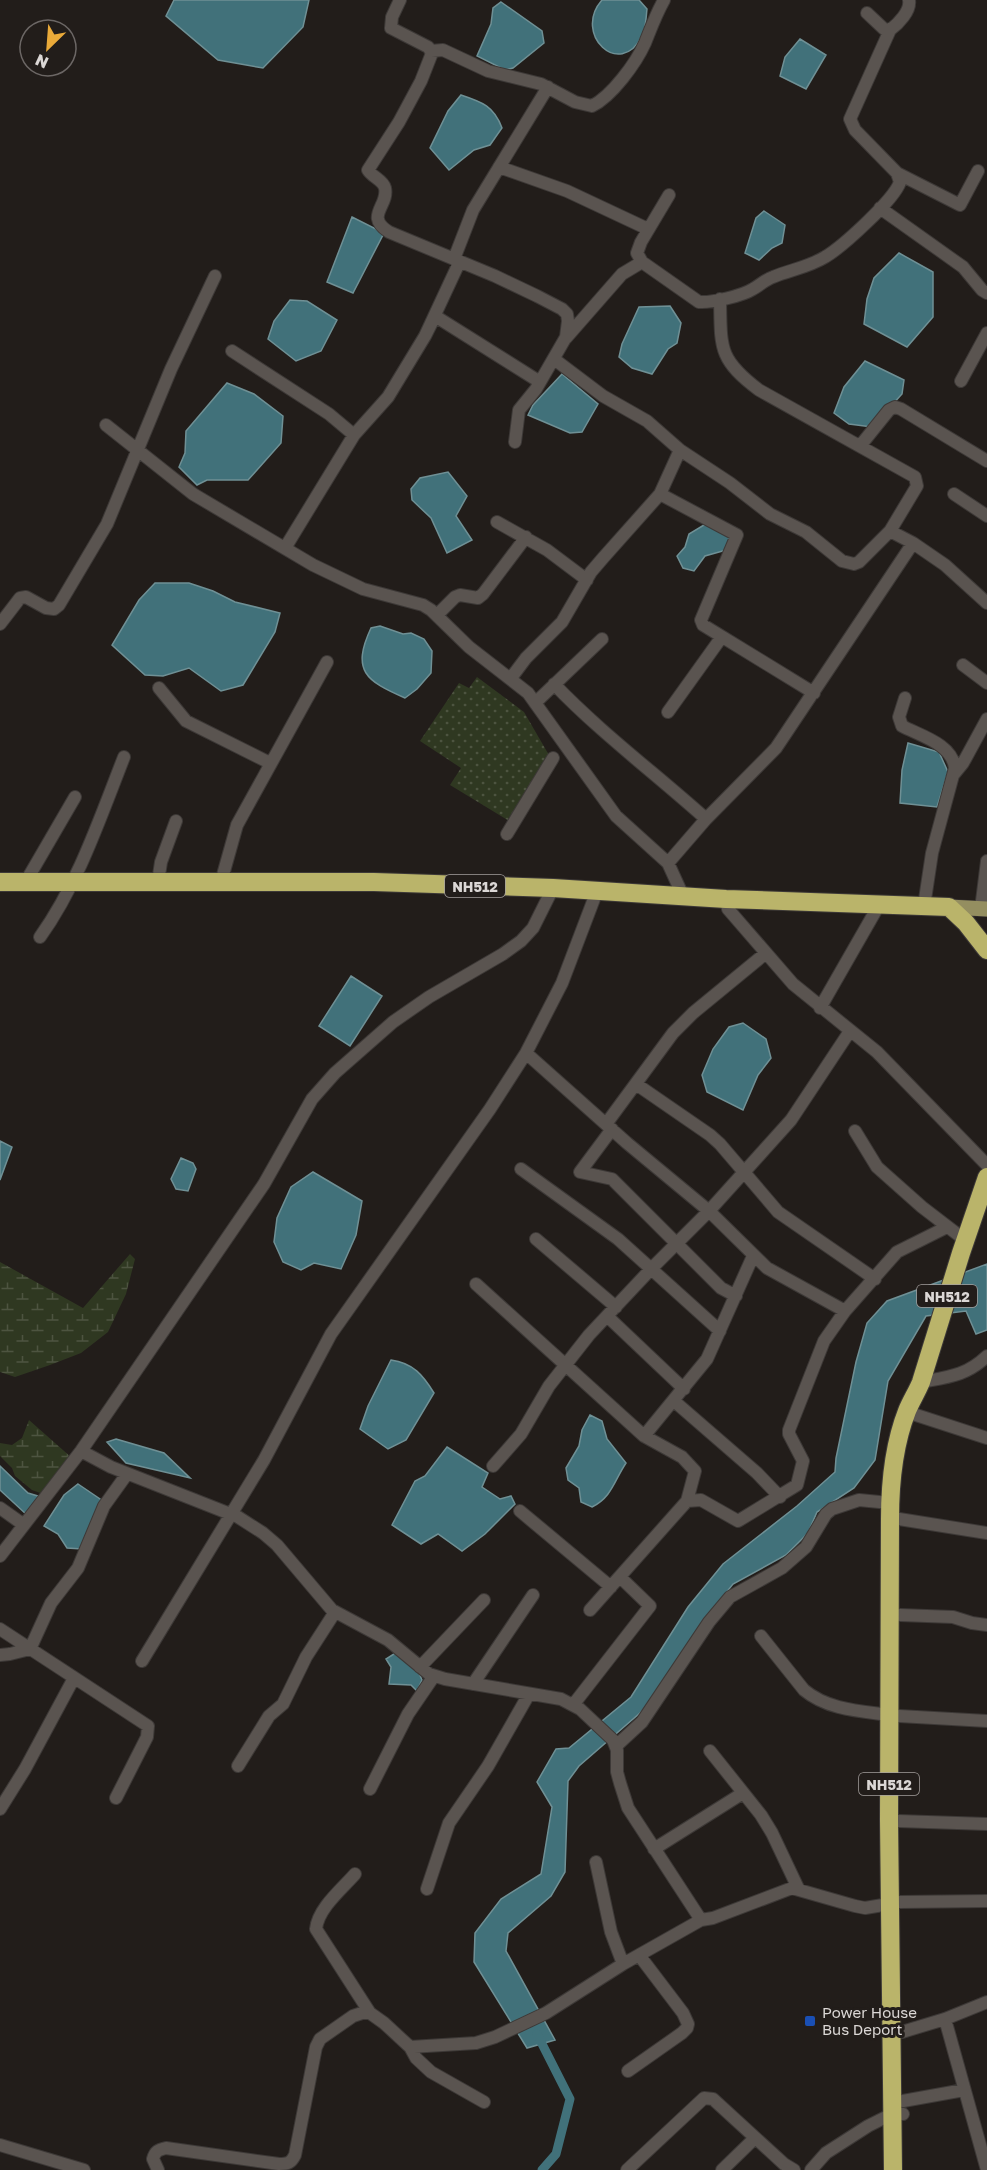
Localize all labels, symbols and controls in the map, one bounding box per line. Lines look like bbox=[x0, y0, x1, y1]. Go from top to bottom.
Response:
north arrow bbox=[18, 18, 78, 78]
text: N bbox=[32, 50, 51, 73]
road number: NH512 bbox=[445, 875, 505, 897]
road number: NH512 bbox=[917, 1285, 977, 1307]
road number: NH512 bbox=[859, 1773, 919, 1795]
place label: Power House Bus Deport bbox=[822, 2003, 917, 2038]
marker: Power House Bus Deport bbox=[803, 2014, 817, 2028]

